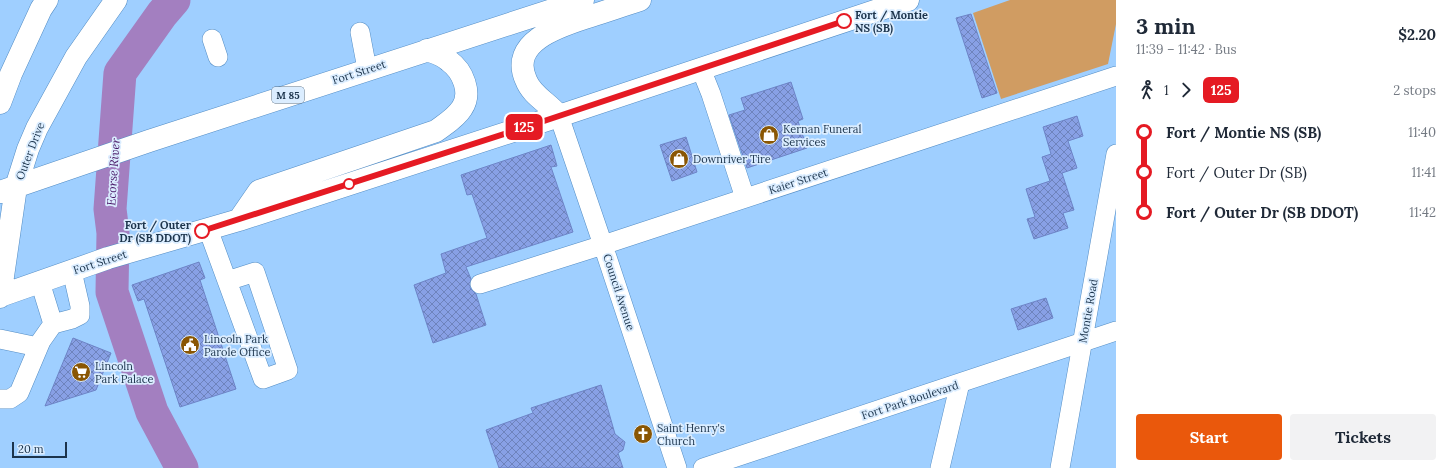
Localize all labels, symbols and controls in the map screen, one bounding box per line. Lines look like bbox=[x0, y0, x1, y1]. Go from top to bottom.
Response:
place label: Fort / Montie NS (SB) bbox=[855, 8, 928, 36]
text: 3 min bbox=[1136, 12, 1196, 40]
marker: Fort / Montie NS (SB) bbox=[836, 13, 852, 29]
text: $2.20 bbox=[1398, 25, 1436, 44]
text: 11:39 – 11:42 · Bus bbox=[1136, 41, 1237, 58]
street label: Fort Street bbox=[330, 57, 388, 87]
icon: walk bbox=[1136, 79, 1158, 101]
icon: forward bbox=[1175, 79, 1197, 101]
text: 125 bbox=[1211, 81, 1231, 99]
text: 1 bbox=[1164, 82, 1169, 99]
text: 2 stops bbox=[1393, 82, 1436, 99]
road number: M 85 bbox=[272, 87, 304, 103]
line badge: 125 bbox=[501, 114, 547, 140]
text: 125 bbox=[514, 118, 534, 136]
street label: Outer Drive bbox=[13, 120, 47, 182]
place label: Kernan Funeral Services bbox=[783, 122, 861, 149]
text: Fort / Montie NS (SB) bbox=[1166, 123, 1321, 142]
shop icon: Kernan Funeral Services bbox=[758, 124, 780, 146]
text: 11:40 bbox=[1408, 124, 1436, 141]
water label: Ecorse River bbox=[103, 137, 123, 206]
shop icon: Downriver Tire bbox=[668, 148, 690, 170]
place label: Downriver Tire bbox=[693, 152, 771, 166]
text: Fort / Outer Dr (SB) bbox=[1166, 163, 1307, 182]
text: 11:41 bbox=[1412, 164, 1436, 181]
street label: Kaier Street bbox=[767, 165, 830, 197]
unlabelled marker bbox=[343, 178, 355, 190]
text: Fort / Outer Dr (SB DDOT) bbox=[1166, 203, 1358, 222]
text: 11:42 bbox=[1409, 204, 1436, 221]
place label: Fort / Outer Dr (SB DDOT) bbox=[119, 218, 192, 246]
marker: Fort / Outer Dr (SB DDOT) bbox=[194, 223, 210, 239]
street label: Fort Street bbox=[71, 247, 129, 277]
street label: Council Avenue bbox=[600, 252, 638, 332]
street label: Montie Road bbox=[1075, 277, 1101, 344]
place label: Lincoln Park Parole Office bbox=[204, 332, 270, 359]
public building icon: Lincoln Park Parole Office bbox=[179, 334, 201, 356]
place label: Lincoln Park Palace bbox=[95, 359, 154, 386]
supermarket icon: Lincoln Park Palace bbox=[70, 361, 92, 383]
street label: Fort Park Boulevard bbox=[860, 378, 961, 422]
button: Start bbox=[1136, 414, 1282, 460]
button: Tickets bbox=[1290, 414, 1436, 460]
place label: Saint Henry's Church bbox=[657, 421, 725, 448]
church icon: Saint Henry's Church bbox=[632, 423, 654, 445]
scale bar bbox=[12, 440, 67, 459]
text: 20 m bbox=[18, 442, 43, 456]

